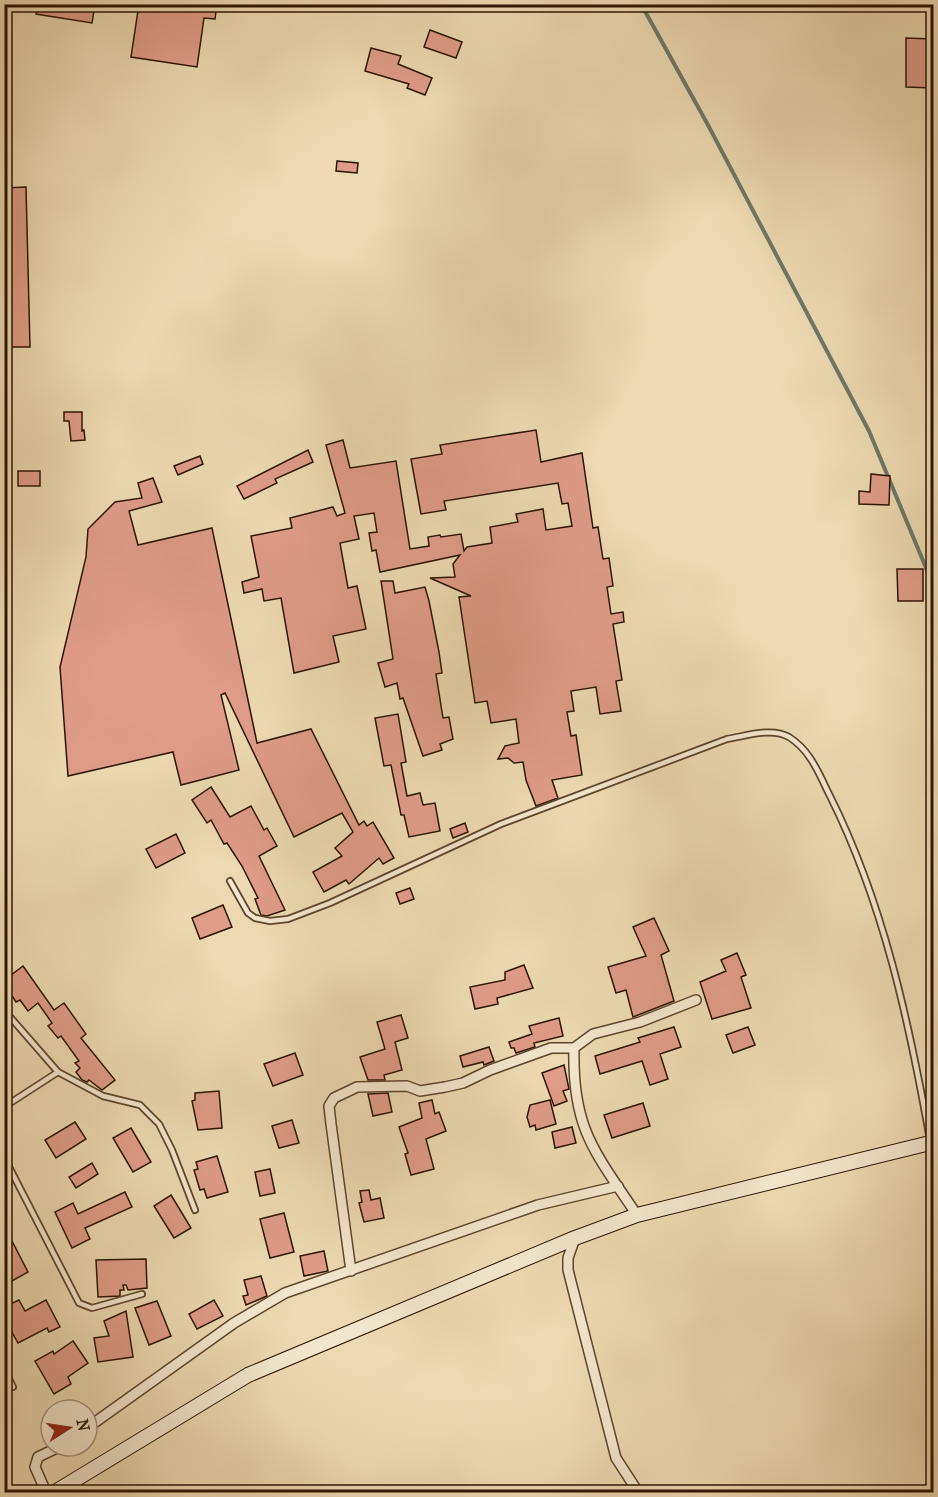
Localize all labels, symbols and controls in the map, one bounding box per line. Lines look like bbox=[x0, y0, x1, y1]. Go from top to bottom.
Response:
north arrow bbox=[39, 1398, 99, 1458]
text: N bbox=[73, 1417, 94, 1434]

